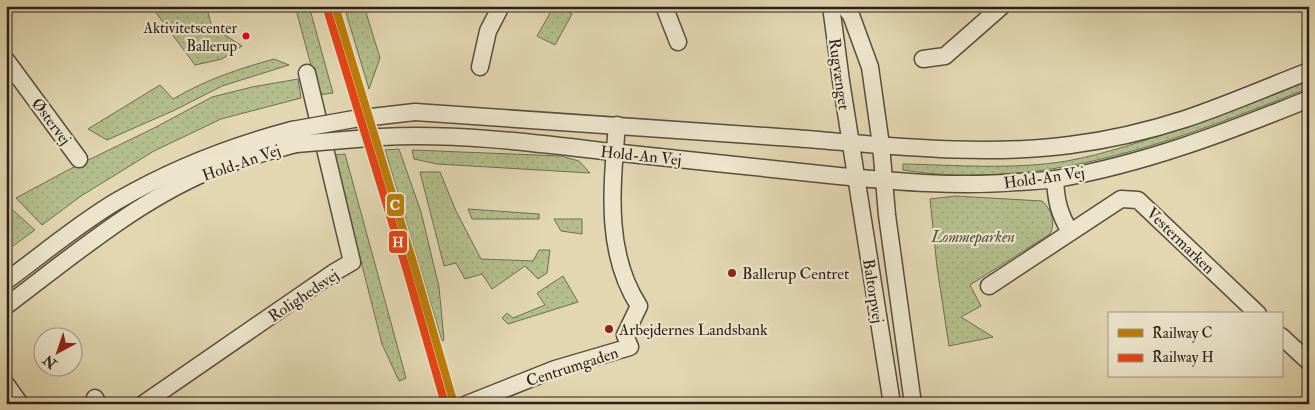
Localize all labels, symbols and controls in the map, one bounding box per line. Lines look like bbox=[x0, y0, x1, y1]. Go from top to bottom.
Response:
place label: Aktivitetscenter Ballerup bbox=[142, 19, 237, 57]
marker: Aktivitetscenter Ballerup bbox=[241, 31, 251, 41]
street label: Rugvænget bbox=[824, 37, 854, 111]
street label: Østervej bbox=[27, 94, 75, 149]
street label: Hold-An Vej bbox=[200, 140, 283, 186]
street label: Hold-An Vej bbox=[599, 142, 682, 170]
street label: Hold-An Vej bbox=[1002, 162, 1086, 194]
line badge: C bbox=[386, 193, 405, 217]
text: C bbox=[390, 197, 400, 214]
street label: Vestermarken bbox=[1142, 203, 1219, 278]
park label: Lommeparken bbox=[930, 227, 1015, 247]
line badge: H bbox=[388, 230, 408, 254]
text: H bbox=[392, 234, 404, 251]
street label: Baltorpvej bbox=[857, 257, 888, 325]
place label: Ballerup Centret bbox=[742, 264, 849, 285]
street label: Rolighedsvej bbox=[265, 265, 343, 327]
marker: Ballerup Centret bbox=[726, 267, 738, 279]
legend bbox=[1108, 312, 1282, 378]
place label: Arbejdernes Landsbank bbox=[618, 320, 768, 340]
marker: Arbejdernes Landsbank bbox=[603, 323, 615, 335]
text: Railway C bbox=[1152, 324, 1213, 343]
north arrow bbox=[32, 328, 82, 378]
street label: Centrumgaden bbox=[524, 343, 621, 391]
text: Railway H bbox=[1152, 348, 1214, 367]
text: N bbox=[39, 351, 61, 373]

